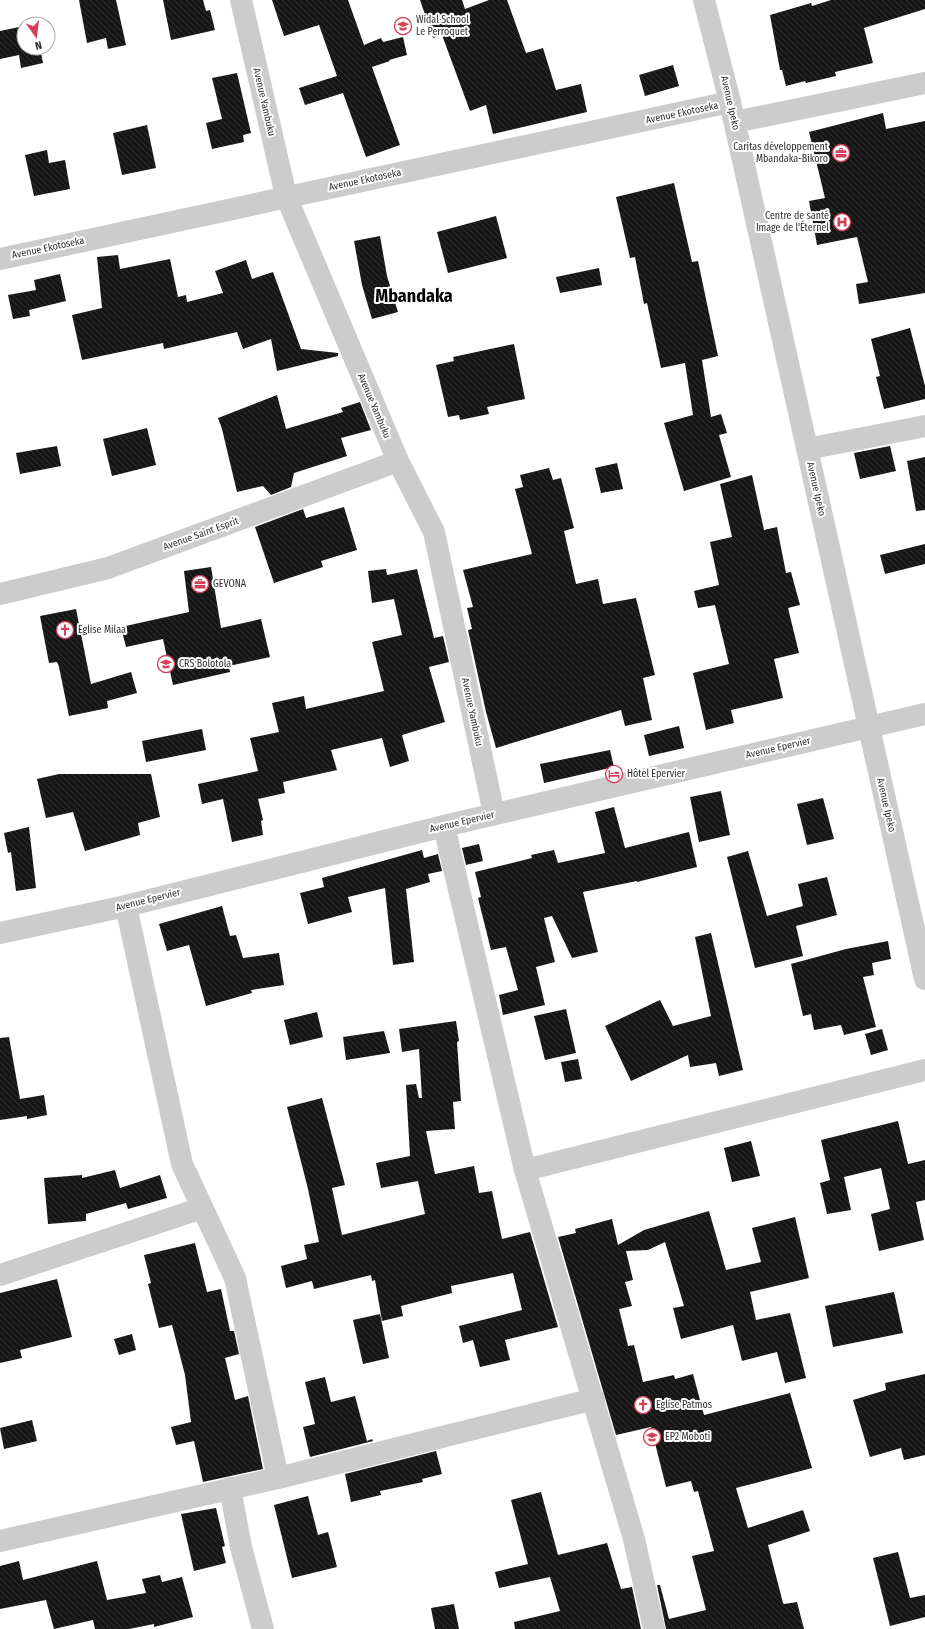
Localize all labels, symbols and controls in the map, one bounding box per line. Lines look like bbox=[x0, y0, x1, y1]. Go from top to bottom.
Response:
place label: Widal School Le Perroquet bbox=[416, 14, 469, 38]
north arrow bbox=[16, 16, 56, 56]
school or university icon: Widal School Le Perroquet bbox=[393, 16, 413, 36]
text: N bbox=[34, 38, 43, 52]
street label: Avenue Yambuku bbox=[250, 67, 278, 137]
street label: Avenue Ipeko bbox=[718, 75, 742, 131]
street label: Avenue Ekotoseka bbox=[645, 99, 719, 127]
place label: Caritas développement Mbandaka-Bikoro bbox=[733, 141, 829, 165]
office icon: Caritas développement Mbandaka-Bikoro bbox=[831, 143, 851, 163]
street label: Avenue Ekotoseka bbox=[328, 166, 402, 194]
place label: Centre de santé Image de l'Éternel bbox=[756, 210, 829, 234]
hospital icon: Centre de santé Image de l'Éternel bbox=[832, 212, 852, 232]
street label: Avenue Ekotoseka bbox=[11, 234, 85, 262]
district label: Mbandaka bbox=[375, 285, 453, 307]
street label: Avenue Yambuku bbox=[355, 372, 393, 440]
street label: Avenue Ipeko bbox=[804, 461, 828, 517]
street label: Avenue Saint Esprit bbox=[162, 515, 241, 553]
office icon: GEVONA bbox=[190, 574, 210, 594]
place label: GEVONA bbox=[213, 578, 247, 590]
church icon: Eglise Milaa bbox=[55, 620, 75, 640]
place label: Eglise Milaa bbox=[78, 624, 126, 636]
school or university icon: CRS Bolotola bbox=[156, 654, 176, 674]
place label: CRS Bolotola bbox=[179, 658, 231, 670]
street label: Avenue Yambuku bbox=[459, 677, 485, 747]
street label: Avenue Epervier bbox=[744, 735, 812, 761]
hotel icon: Hôtel Epervier bbox=[604, 764, 624, 784]
place label: Hôtel Epervier bbox=[627, 768, 686, 780]
street label: Avenue Ipeko bbox=[874, 777, 898, 833]
street label: Avenue Epervier bbox=[428, 809, 496, 835]
street label: Avenue Epervier bbox=[114, 886, 182, 914]
church icon: Eglise Patmos bbox=[633, 1395, 653, 1415]
place label: Eglise Patmos bbox=[656, 1399, 712, 1411]
school or university icon: EP2 Moboti bbox=[642, 1427, 662, 1447]
place label: EP2 Moboti bbox=[665, 1431, 710, 1443]

